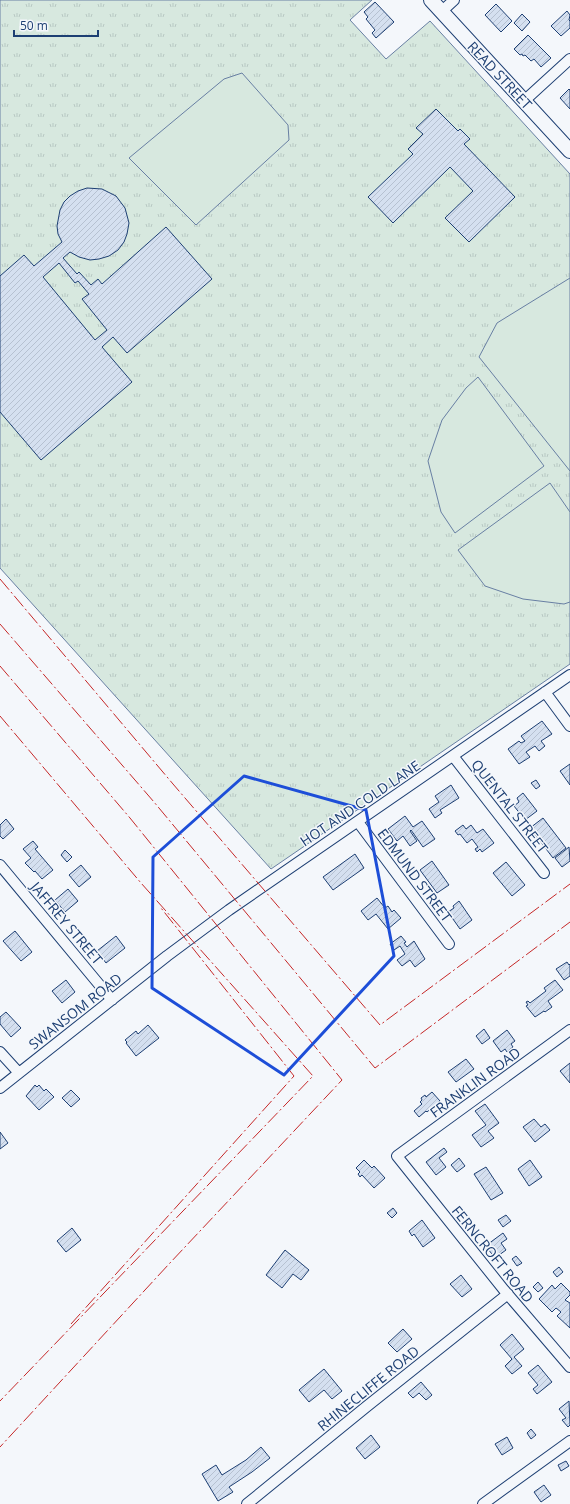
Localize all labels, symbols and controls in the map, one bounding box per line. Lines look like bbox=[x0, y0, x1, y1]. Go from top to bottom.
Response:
scale bar bbox=[14, 12, 98, 38]
text: 50 m bbox=[20, 17, 48, 34]
street label: READ STREET bbox=[464, 37, 537, 113]
street label: QUENTAL STREET bbox=[467, 755, 553, 857]
street label: HOT AND COLD LANE bbox=[296, 756, 424, 850]
street label: EDMUND STREET bbox=[374, 824, 457, 926]
street label: JAFFREY STREET bbox=[26, 876, 107, 968]
street label: SWANSOM ROAD bbox=[24, 969, 126, 1053]
street label: FRANKLIN ROAD bbox=[426, 1043, 524, 1121]
street label: FERNCROFT ROAD bbox=[448, 1202, 538, 1306]
street label: RHINECLIFFE ROAD bbox=[313, 1341, 423, 1435]

